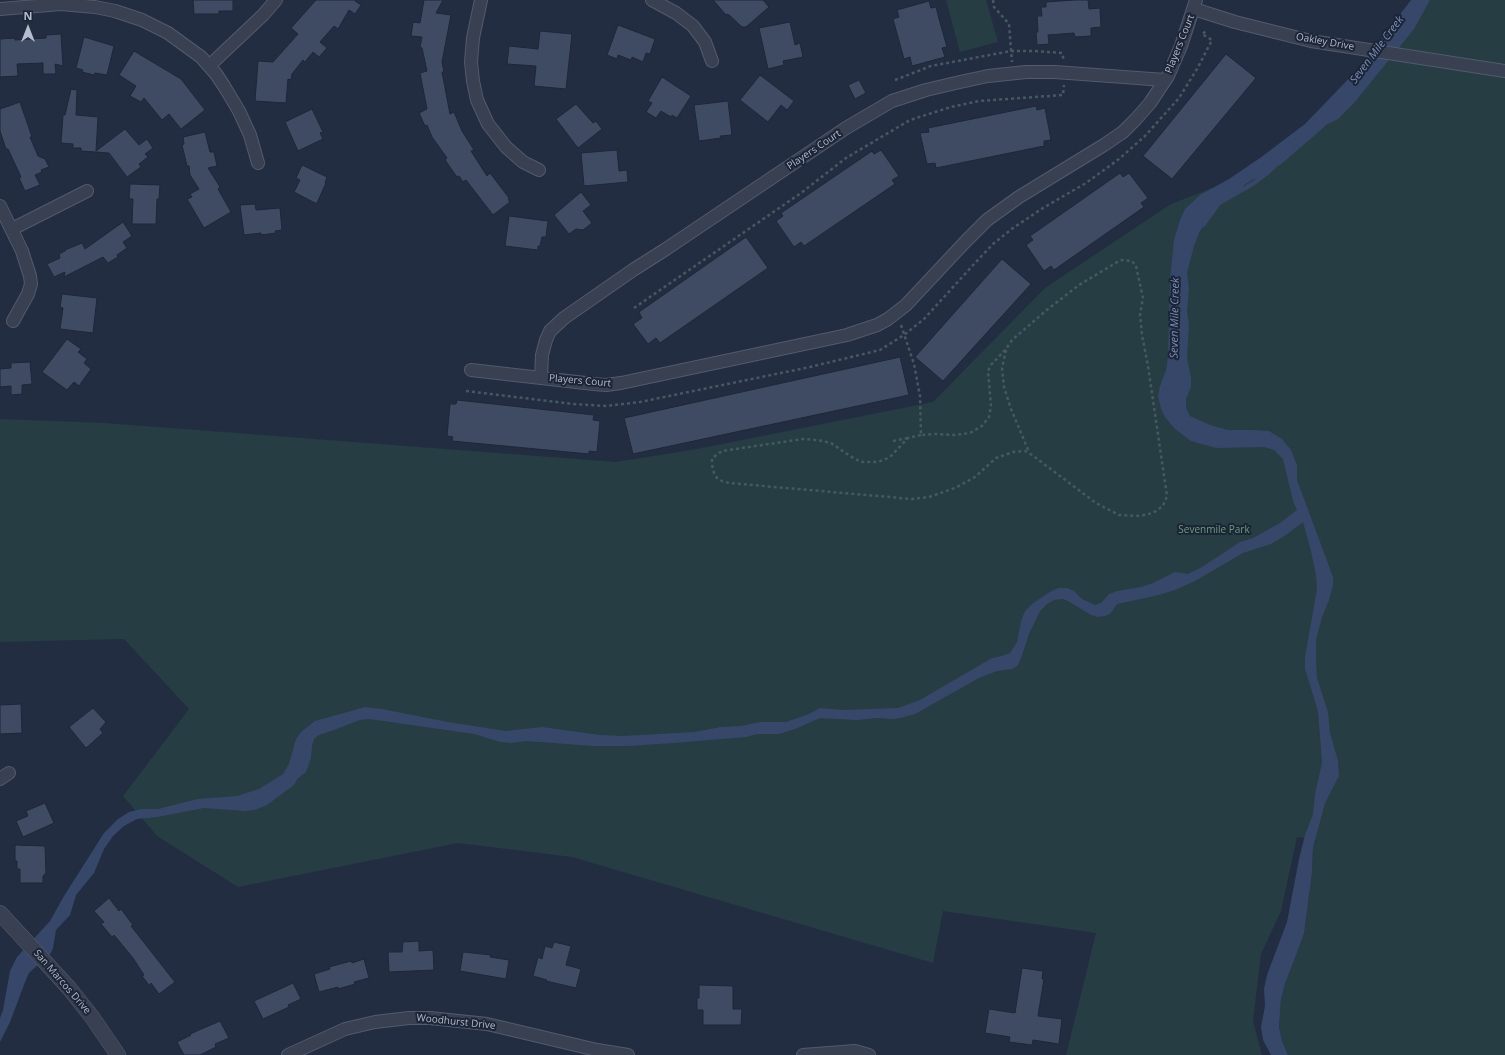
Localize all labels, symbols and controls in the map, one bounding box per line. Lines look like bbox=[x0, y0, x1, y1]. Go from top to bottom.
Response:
north arrow bbox=[8, 8, 48, 48]
text: N bbox=[24, 8, 32, 23]
street label: Players Court bbox=[1163, 13, 1197, 75]
water label: Seven Mile Creek bbox=[1347, 14, 1407, 86]
street label: Oakley Drive bbox=[1295, 31, 1355, 53]
street label: Players Court bbox=[785, 128, 843, 172]
water label: Seven Mile Creek bbox=[1168, 277, 1182, 359]
street label: Players Court bbox=[548, 372, 612, 390]
park label: Sevenmile Park bbox=[1178, 524, 1250, 536]
street label: San Marcos Drive bbox=[31, 947, 93, 1017]
street label: Woodhurst Drive bbox=[416, 1012, 496, 1032]

